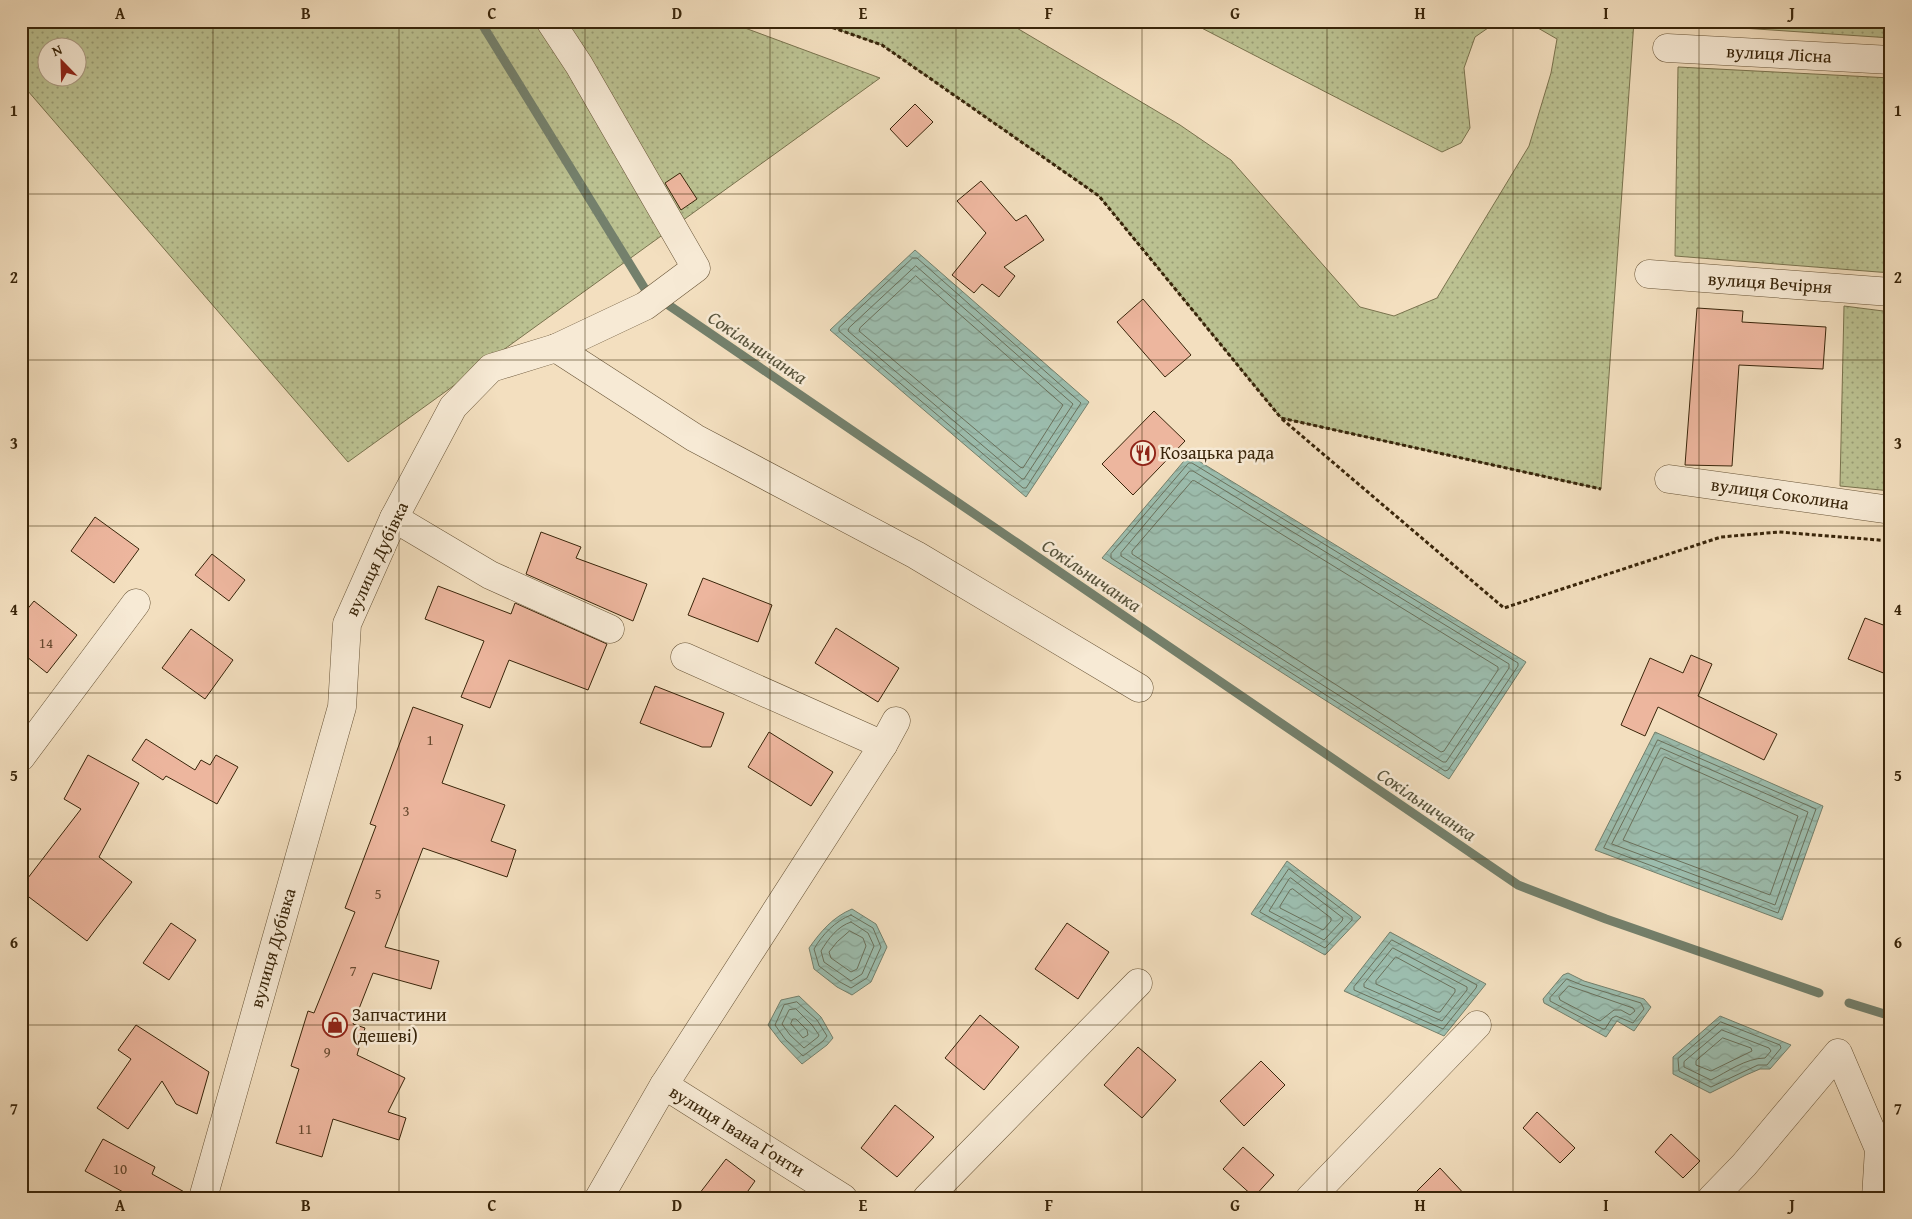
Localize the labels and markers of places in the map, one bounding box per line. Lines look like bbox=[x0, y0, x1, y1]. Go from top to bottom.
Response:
place label: Козацька рада bbox=[1160, 439, 1274, 466]
restaurant icon: Козацька рада bbox=[1130, 440, 1156, 466]
place label: Запчастини (дешеві) bbox=[352, 1001, 447, 1049]
shop icon: Запчастини (дешеві) bbox=[322, 1012, 348, 1038]

